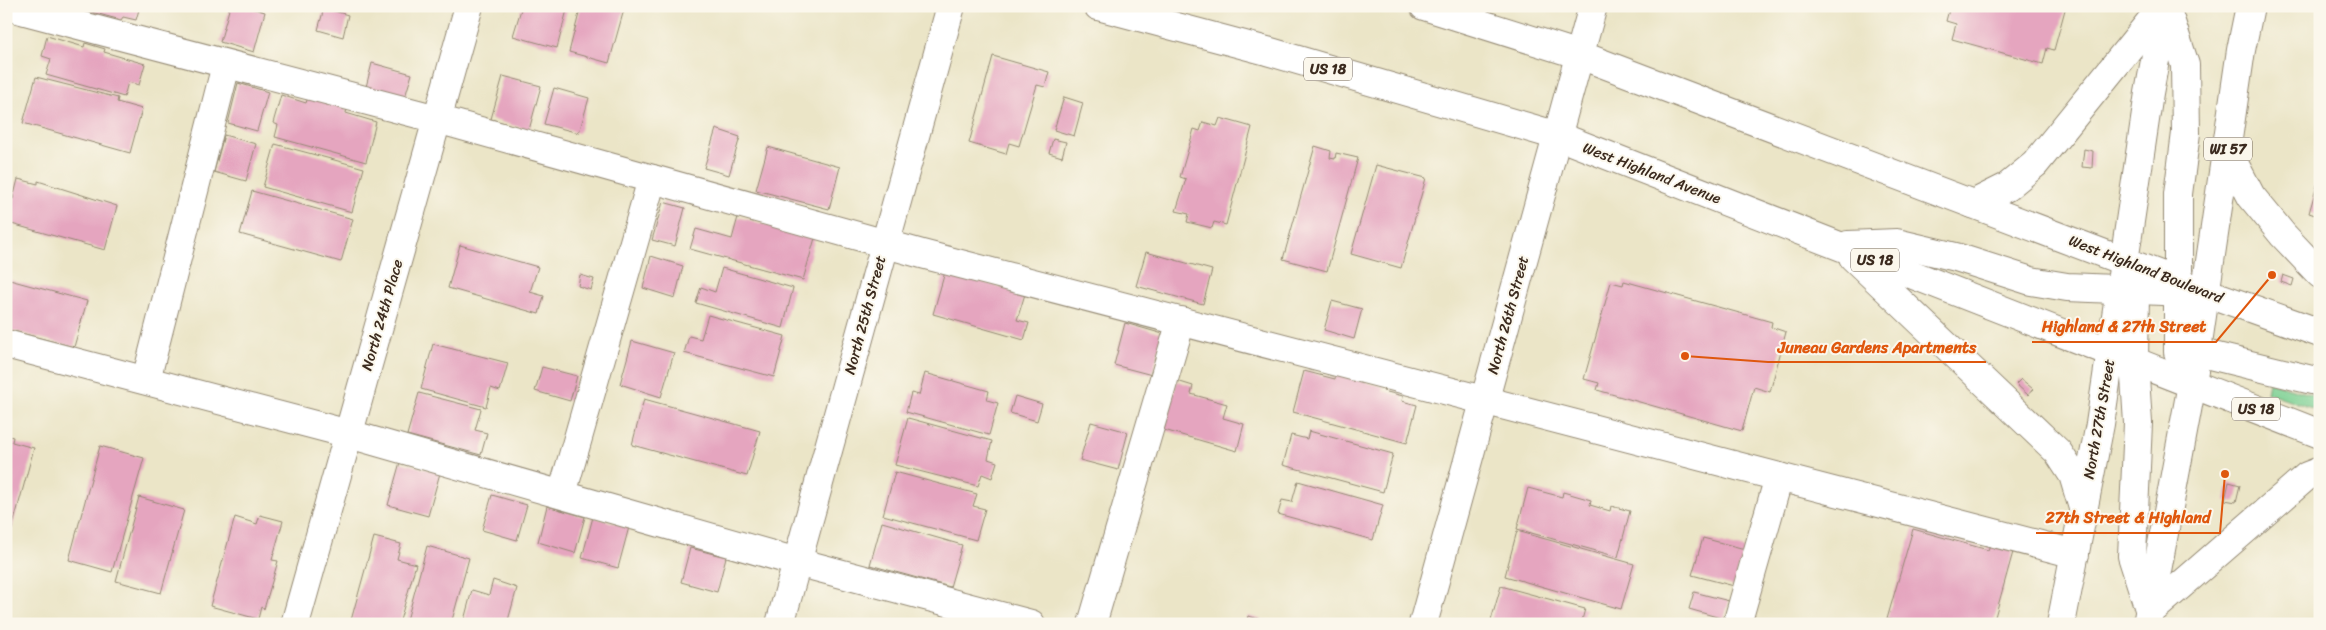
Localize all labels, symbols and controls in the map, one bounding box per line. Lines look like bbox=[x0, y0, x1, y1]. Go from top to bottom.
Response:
road number: US 18 bbox=[1304, 58, 1352, 80]
street label: West Highland Avenue bbox=[1579, 135, 1725, 211]
road number: WI 57 bbox=[2204, 138, 2252, 160]
street label: West Highland Boulevard bbox=[2065, 228, 2228, 311]
road number: US 18 bbox=[1851, 248, 1899, 272]
street label: North 25th Street bbox=[837, 252, 893, 377]
street label: North 26th Street bbox=[1480, 252, 1536, 377]
street label: North 24th Place bbox=[354, 256, 410, 374]
callout: Highland & 27th Street bbox=[2032, 311, 2216, 342]
text: Highland & 27th Street bbox=[2041, 312, 2206, 341]
callout: Juneau Gardens Apartments bbox=[1768, 331, 1986, 362]
text: Juneau Gardens Apartments bbox=[1777, 333, 1977, 362]
street label: North 27th Street bbox=[2076, 356, 2122, 481]
road number: US 18 bbox=[2232, 398, 2280, 420]
callout: 27th Street & Highland bbox=[2036, 502, 2220, 533]
text: 27th Street & Highland bbox=[2045, 503, 2212, 532]

